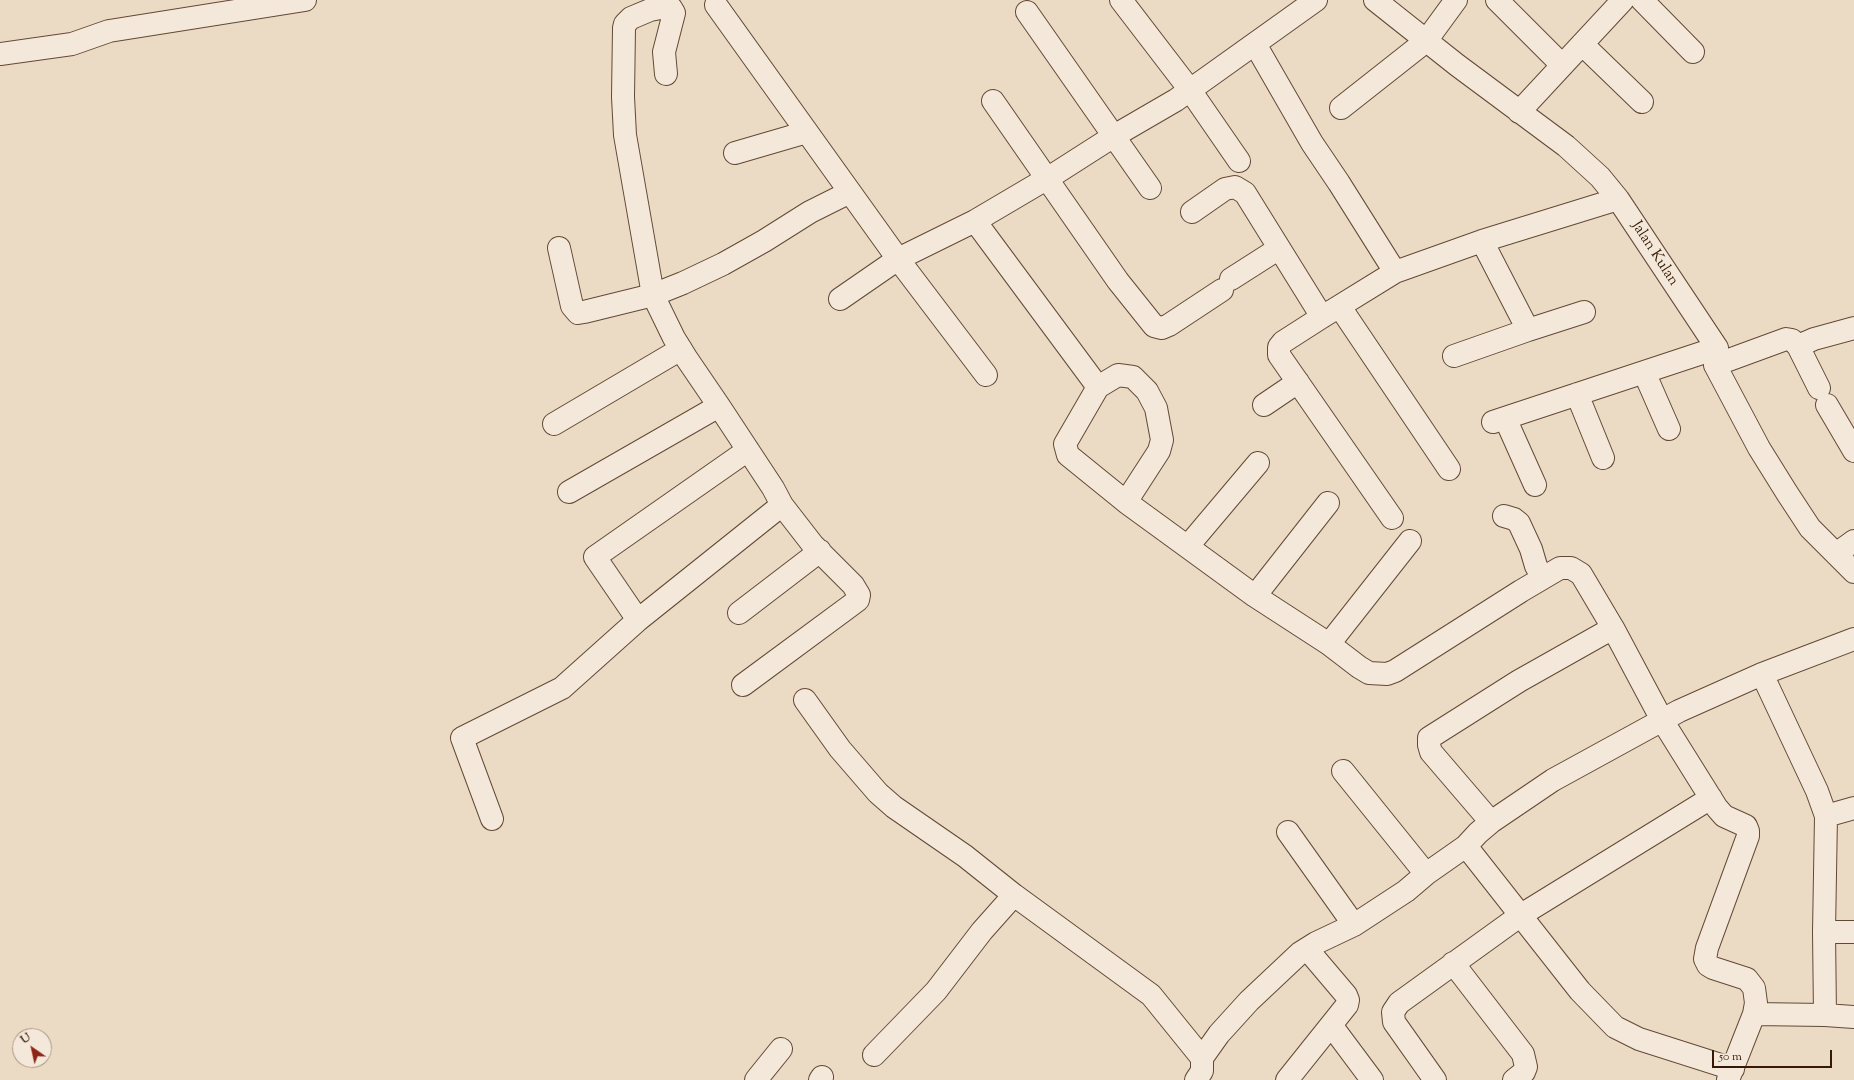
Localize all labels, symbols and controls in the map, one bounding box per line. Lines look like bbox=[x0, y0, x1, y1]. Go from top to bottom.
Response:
street label: Jalan Kulan bbox=[1626, 218, 1682, 290]
north arrow bbox=[12, 1028, 52, 1068]
text: U bbox=[18, 1030, 34, 1048]
scale bar bbox=[1714, 1042, 1834, 1068]
text: 50 m bbox=[1719, 1048, 1742, 1066]

